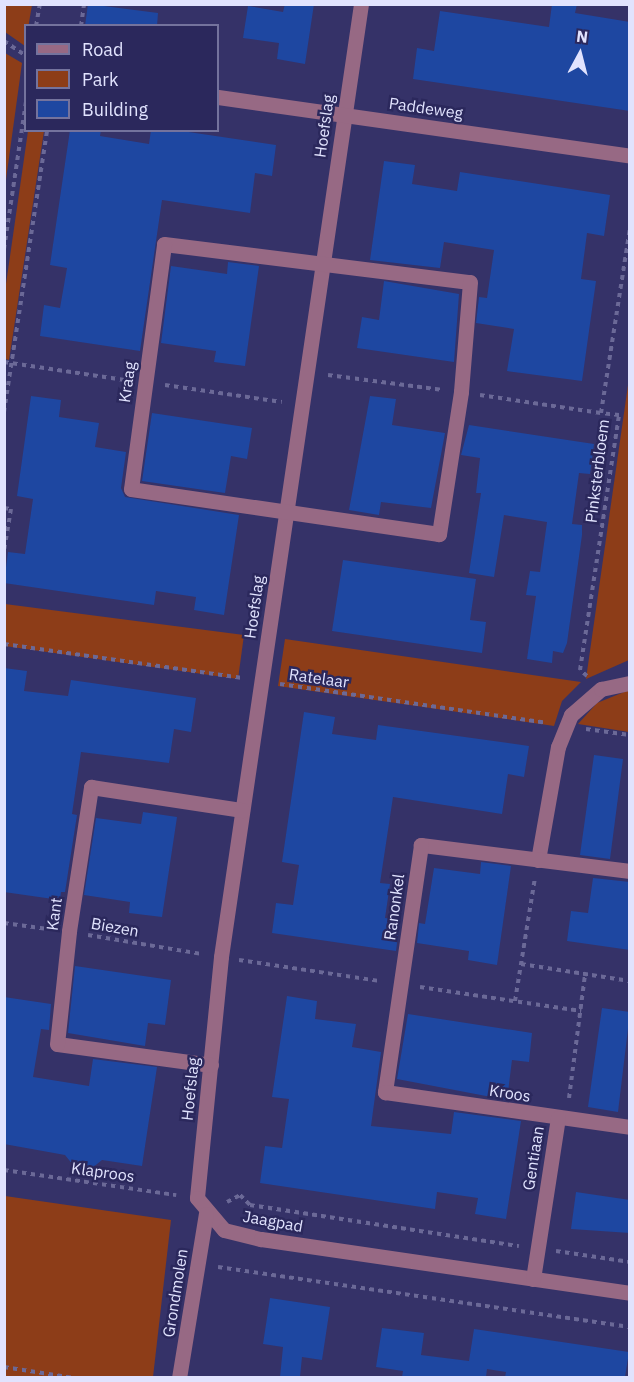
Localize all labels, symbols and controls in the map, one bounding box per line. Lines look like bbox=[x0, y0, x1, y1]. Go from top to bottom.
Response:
legend bbox=[24, 24, 219, 132]
north arrow bbox=[550, 24, 610, 84]
text: N bbox=[575, 26, 589, 47]
text: Road bbox=[82, 38, 123, 61]
text: Park bbox=[82, 68, 118, 91]
street label: Hoefslag bbox=[310, 93, 338, 159]
street label: Paddeweg bbox=[388, 93, 464, 123]
text: Building bbox=[82, 98, 148, 121]
street label: Kraag bbox=[115, 360, 139, 404]
street label: Pinksterbloem bbox=[581, 418, 613, 524]
street label: Hoefslag bbox=[240, 574, 268, 640]
street label: Ratelaar bbox=[288, 664, 350, 692]
street label: Ranonkel bbox=[380, 872, 408, 942]
street label: Kant bbox=[42, 896, 66, 932]
street label: Biezen bbox=[90, 913, 140, 941]
street label: Hoefslag bbox=[177, 1056, 203, 1122]
street label: Kroos bbox=[488, 1080, 532, 1106]
street label: Gentiaan bbox=[518, 1125, 548, 1191]
street label: Klaproos bbox=[70, 1158, 136, 1186]
street label: Jaagpad bbox=[241, 1206, 305, 1236]
street label: Grondmolen bbox=[159, 1247, 191, 1339]

